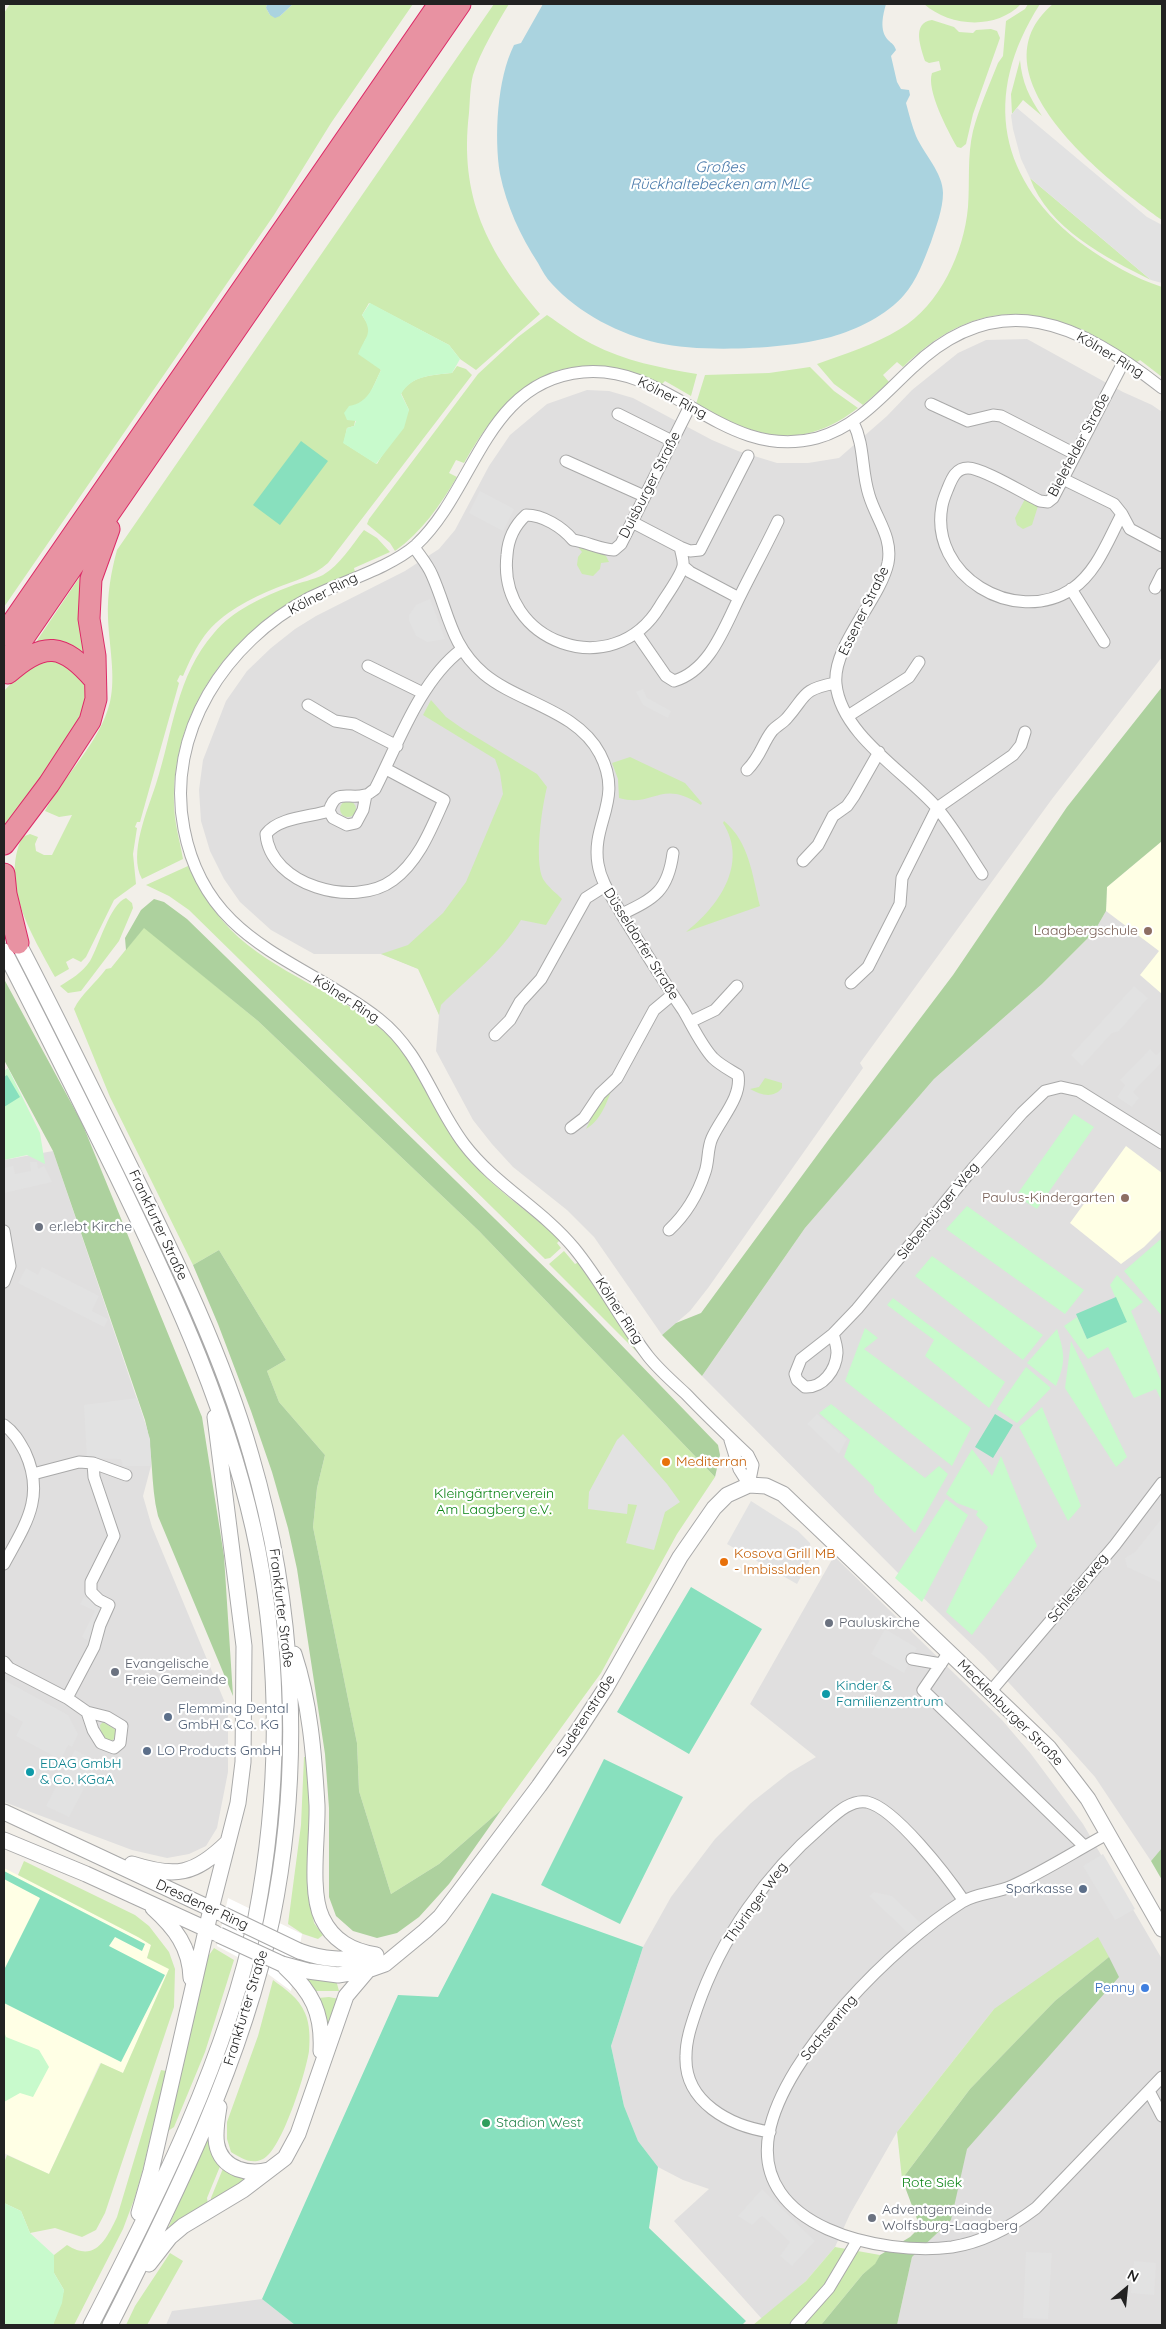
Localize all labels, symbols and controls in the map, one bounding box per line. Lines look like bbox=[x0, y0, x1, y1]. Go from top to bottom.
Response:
water label: Großes Rückhaltebecken am MLC bbox=[630, 158, 810, 193]
street label: Kölner Ring bbox=[1073, 328, 1147, 382]
street label: Kölner Ring bbox=[635, 373, 709, 423]
street label: Bielefelder Straße bbox=[1045, 390, 1113, 500]
street label: Duisburger Straße bbox=[616, 429, 684, 541]
street label: Essener Straße bbox=[835, 564, 893, 658]
street label: Kölner Ring bbox=[286, 569, 360, 619]
street label: Düsseldorfer Straße bbox=[600, 885, 682, 1003]
place label: Laagbergschule bbox=[1034, 923, 1138, 939]
marker: Laagbergschule bbox=[1142, 925, 1154, 937]
street label: Kölner Ring bbox=[310, 971, 382, 1027]
street label: Siebenbürger Weg bbox=[894, 1159, 982, 1263]
street label: Frankfurter Straße bbox=[125, 1167, 191, 1283]
place label: Paulus-Kindergarten bbox=[982, 1190, 1115, 1206]
marker: Paulus-Kindergarten bbox=[1119, 1192, 1131, 1204]
place label: er.lebt Kirche bbox=[49, 1219, 132, 1235]
marker: er.lebt Kirche bbox=[33, 1221, 45, 1233]
street label: Kölner Ring bbox=[591, 1275, 647, 1347]
place label: Mediterran bbox=[676, 1454, 747, 1470]
marker: Mediterran bbox=[660, 1456, 672, 1468]
park label: Kleingärtnerverein Am Laagberg e.V. bbox=[434, 1486, 554, 1518]
place label: Kosova Grill MB - Imbissladen bbox=[734, 1546, 835, 1578]
street label: Frankfurter Straße bbox=[265, 1547, 297, 1669]
street label: Schlesierweg bbox=[1044, 1550, 1112, 1626]
marker: Kosova Grill MB - Imbissladen bbox=[718, 1556, 730, 1568]
place label: Pauluskirche bbox=[839, 1615, 920, 1631]
marker: Pauluskirche bbox=[823, 1617, 835, 1629]
place label: Evangelische Freie Gemeinde bbox=[125, 1656, 226, 1688]
street label: Mecklenburger Straße bbox=[953, 1656, 1067, 1770]
marker: Evangelische Freie Gemeinde bbox=[109, 1666, 121, 1678]
street label: Sudetenstraße bbox=[553, 1672, 619, 1760]
place label: Kinder & Familienzentrum bbox=[836, 1678, 944, 1710]
marker: Kinder & Familienzentrum bbox=[820, 1688, 832, 1700]
place label: Flemming Dental GmbH & Co. KG bbox=[178, 1701, 289, 1734]
marker: Flemming Dental GmbH & Co. KG bbox=[162, 1711, 174, 1723]
place label: LO Products GmbH bbox=[157, 1743, 281, 1759]
marker: LO Products GmbH bbox=[141, 1745, 153, 1757]
place label: EDAG GmbH & Co. KGaA bbox=[40, 1756, 122, 1788]
marker: EDAG GmbH & Co. KGaA bbox=[24, 1766, 36, 1778]
street label: Thüringer Weg bbox=[721, 1859, 791, 1947]
street label: Dresdener Ring bbox=[153, 1876, 251, 1934]
place label: Sparkasse bbox=[1006, 1881, 1073, 1897]
marker: Sparkasse bbox=[1077, 1883, 1089, 1895]
street label: Frankfurter Straße bbox=[220, 1948, 272, 2068]
place label: Penny bbox=[1095, 1980, 1135, 1996]
marker: Penny bbox=[1139, 1982, 1151, 1994]
street label: Sachsenring bbox=[798, 1992, 860, 2064]
place label: Stadion West bbox=[496, 2115, 581, 2131]
marker: Stadion West bbox=[480, 2117, 492, 2129]
park label: Rote Siek bbox=[902, 2175, 962, 2191]
place label: Adventgemeinde Wolfsburg-Laagberg bbox=[882, 2202, 1018, 2234]
marker: Adventgemeinde Wolfsburg-Laagberg bbox=[866, 2212, 878, 2224]
north arrow bbox=[1101, 2264, 1151, 2314]
text: N bbox=[1124, 2265, 1142, 2286]

